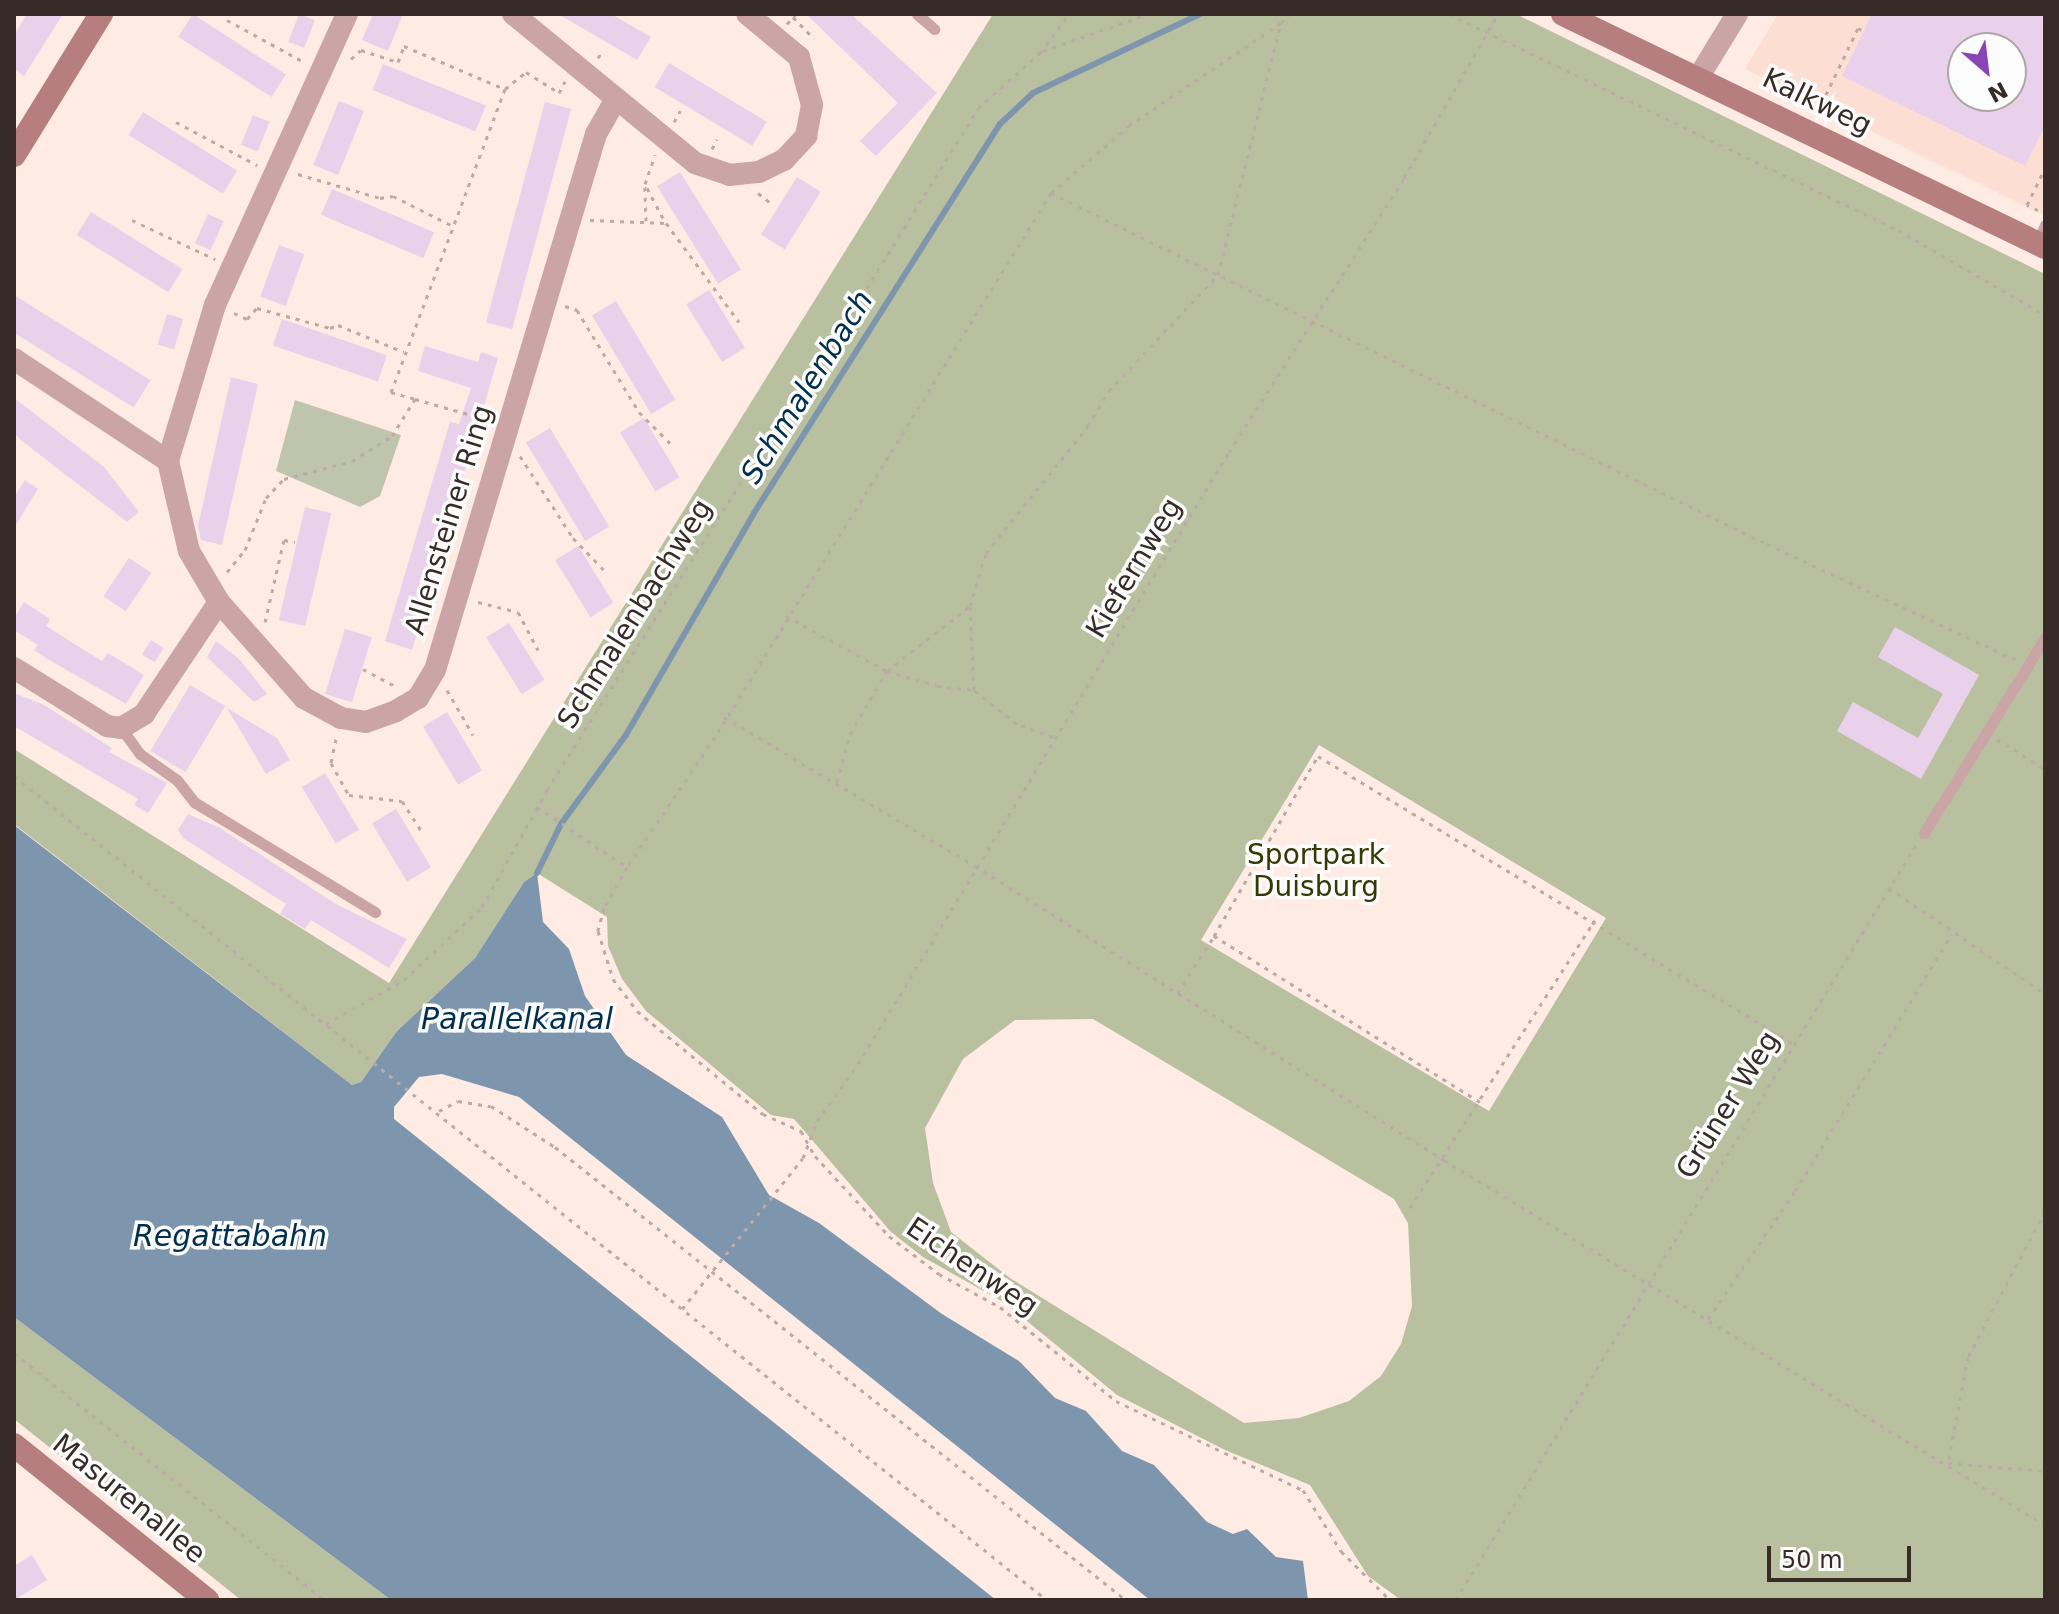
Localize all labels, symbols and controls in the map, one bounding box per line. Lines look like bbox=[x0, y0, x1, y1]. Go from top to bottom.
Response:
north arrow bbox=[1947, 32, 2027, 112]
street label: Kalkweg bbox=[1757, 61, 1877, 143]
text: N bbox=[1984, 77, 2012, 107]
water label: Schmalenbach bbox=[733, 284, 881, 490]
street label: Allensteiner Ring bbox=[398, 401, 500, 639]
street label: Kiefernweg bbox=[1079, 492, 1189, 644]
street label: Schmalenbachweg bbox=[551, 493, 719, 735]
park label: Sportpark Duisburg bbox=[1247, 838, 1385, 904]
water label: Parallelkanal bbox=[421, 1001, 613, 1037]
street label: Grüner Weg bbox=[1669, 1025, 1787, 1185]
street label: Eichenweg bbox=[900, 1211, 1044, 1323]
water label: Regattabahn bbox=[133, 1218, 327, 1254]
street label: Masurenallee bbox=[46, 1427, 212, 1571]
scale bar bbox=[1771, 1530, 1915, 1580]
text: 50 m bbox=[1781, 1546, 1843, 1574]

